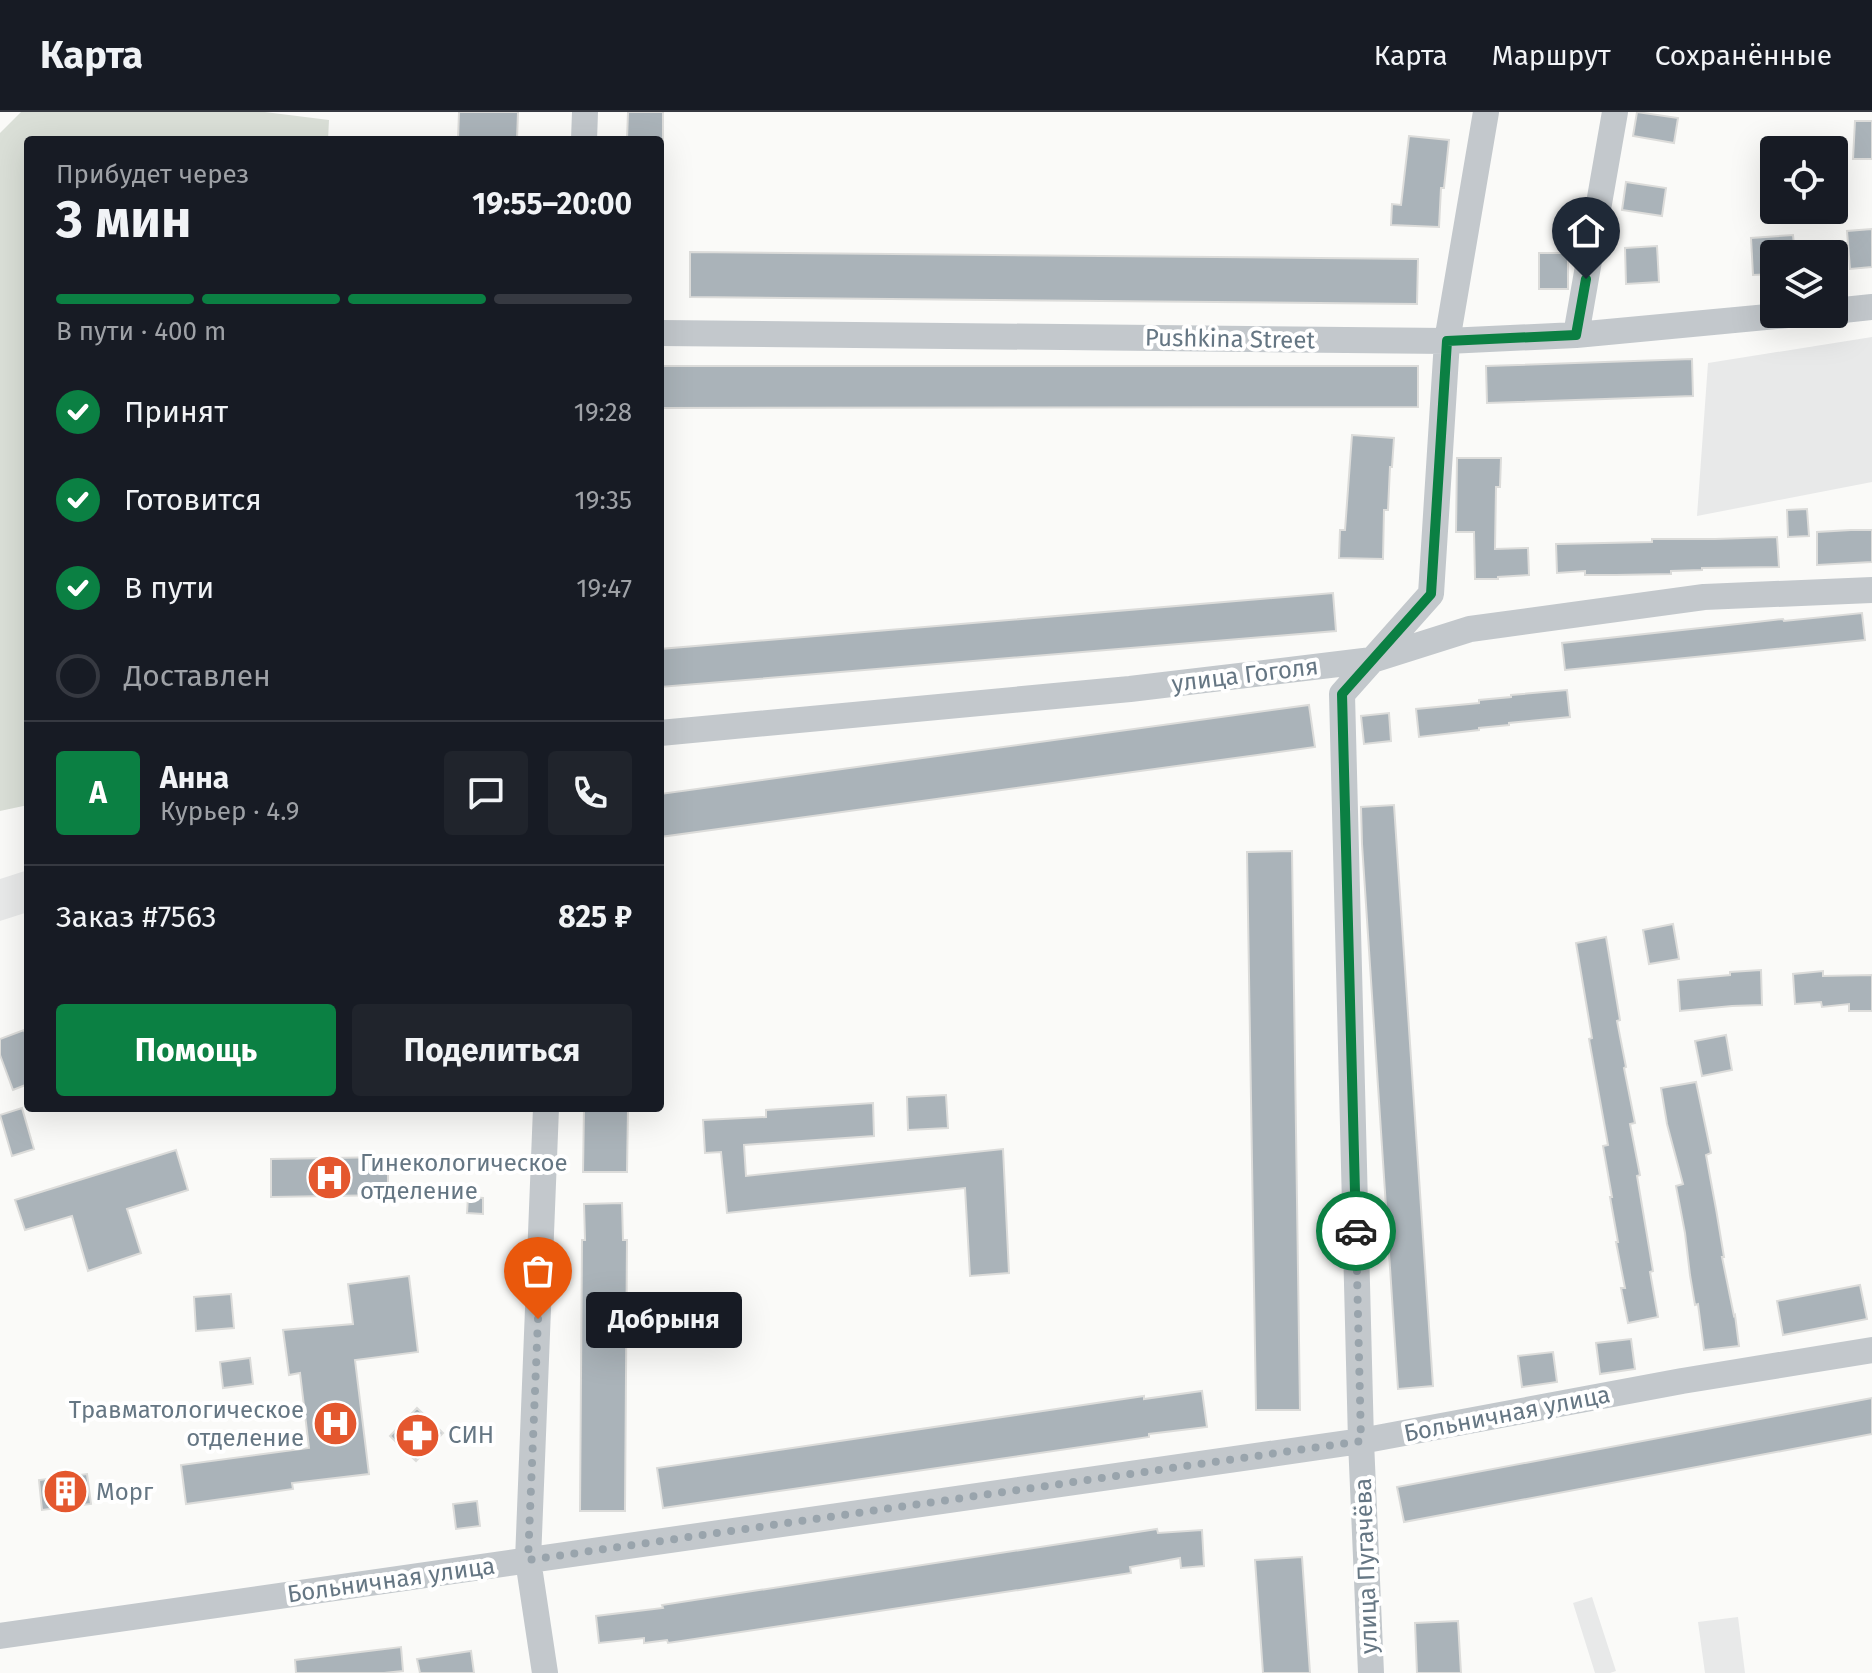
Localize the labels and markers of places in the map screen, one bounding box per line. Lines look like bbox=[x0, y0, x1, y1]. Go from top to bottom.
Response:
pin bbox=[1552, 197, 1620, 279]
place label: Гинекологическое отделение bbox=[360, 1149, 568, 1205]
hospital icon: Гинекологическое отделение bbox=[305, 1153, 353, 1201]
pin bbox=[504, 1237, 572, 1319]
callout: Добрыня bbox=[586, 1291, 742, 1347]
place label: Травматологическое отделение bbox=[69, 1396, 304, 1452]
hospital icon: Травматологическое отделение bbox=[311, 1400, 359, 1448]
pharmacy icon: СИН bbox=[393, 1411, 441, 1459]
place label: СИН bbox=[448, 1421, 494, 1449]
building icon: Морг bbox=[41, 1468, 89, 1516]
place label: Морг bbox=[96, 1478, 154, 1506]

